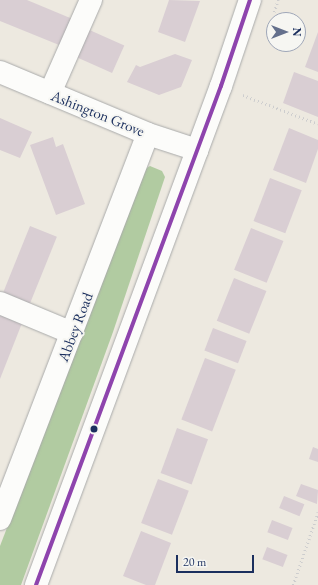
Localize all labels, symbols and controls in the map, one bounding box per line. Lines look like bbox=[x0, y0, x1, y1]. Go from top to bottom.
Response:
north arrow bbox=[266, 12, 306, 52]
text: N bbox=[290, 28, 304, 36]
street label: Ashington Grove bbox=[49, 86, 147, 140]
street label: Abbey Road bbox=[54, 290, 96, 364]
unlabelled marker bbox=[89, 424, 99, 434]
scale bar bbox=[178, 547, 256, 573]
text: 20 m bbox=[183, 554, 206, 570]

